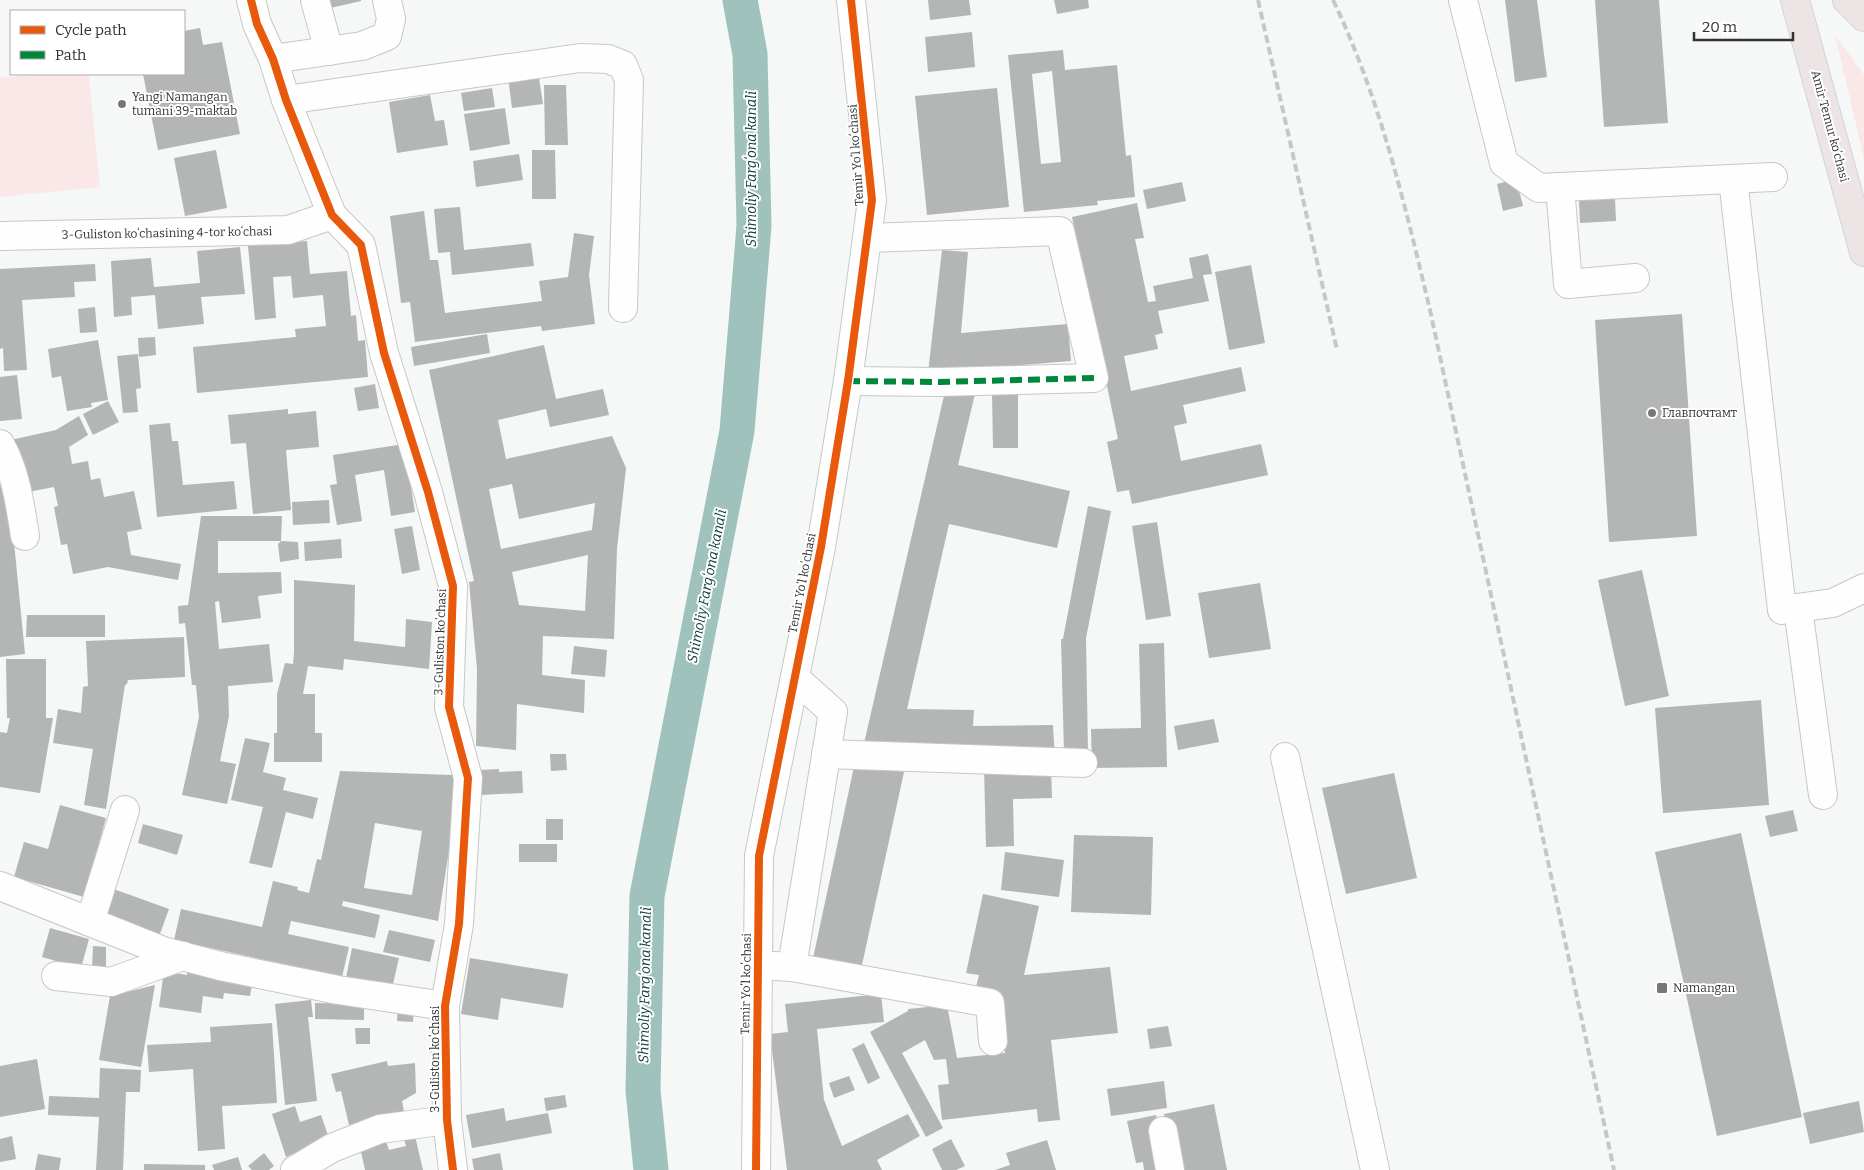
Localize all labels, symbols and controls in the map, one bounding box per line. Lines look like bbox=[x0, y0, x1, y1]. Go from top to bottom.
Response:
legend bbox=[10, 10, 185, 75]
scale bar bbox=[1694, 10, 1793, 42]
text: 20 m bbox=[1702, 18, 1738, 36]
text: Cycle path bbox=[55, 21, 127, 39]
text: Path bbox=[55, 46, 87, 64]
street label: Amir Temur koʻchasi bbox=[1808, 68, 1853, 184]
place label: Yangi Namangan tumani 39-maktab bbox=[132, 90, 237, 118]
water label: Shimoliy Fargʻona kanali bbox=[743, 91, 760, 247]
marker: Yangi Namangan tumani 39-maktab bbox=[116, 98, 128, 110]
street label: Temir Yoʻl koʻchasi bbox=[844, 103, 867, 206]
street label: 3-Guliston koʻchasining 4-tor koʻchasi bbox=[62, 223, 273, 242]
place label: Главпочтамт bbox=[1662, 406, 1737, 420]
marker: Главпочтамт bbox=[1646, 407, 1658, 419]
water label: Shimoliy Fargʻona kanali bbox=[684, 508, 730, 664]
street label: Temir Yoʻl koʻchasi bbox=[784, 531, 819, 634]
street label: 3-Guliston koʻchasi bbox=[430, 588, 449, 696]
water label: Shimoliy Fargʻona kanali bbox=[635, 907, 655, 1063]
street label: Temir Yoʻl koʻchasi bbox=[737, 933, 754, 1035]
marker: Namangan bbox=[1655, 981, 1669, 995]
place label: Namangan bbox=[1673, 981, 1736, 995]
street label: 3-Guliston koʻchasi bbox=[427, 1005, 442, 1112]

